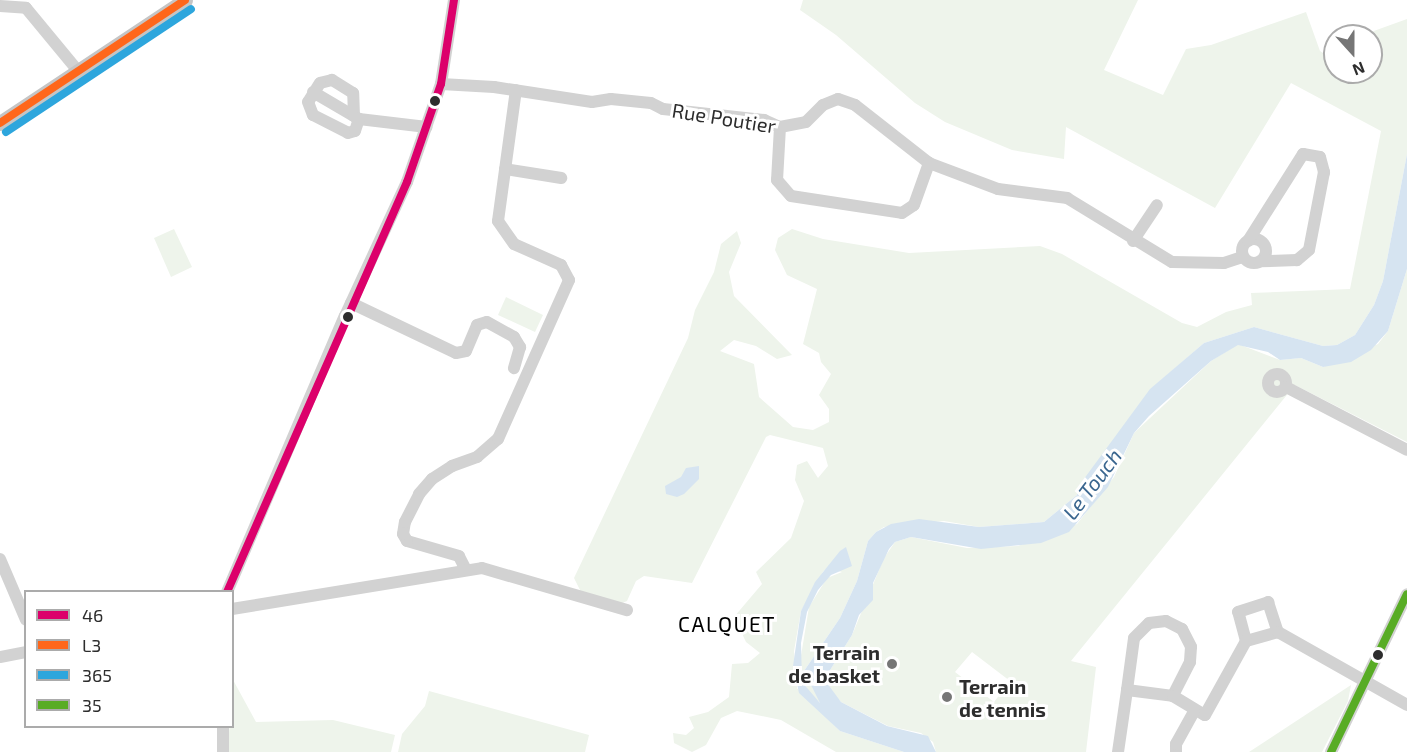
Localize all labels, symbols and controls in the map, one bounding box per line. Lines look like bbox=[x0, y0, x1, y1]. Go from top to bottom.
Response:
north arrow bbox=[1323, 24, 1383, 84]
text: N bbox=[1350, 58, 1368, 80]
unlabelled marker bbox=[429, 95, 441, 107]
street label: Rue Poutier bbox=[670, 98, 778, 138]
unlabelled marker bbox=[342, 311, 354, 323]
water label: Le Touch bbox=[1057, 444, 1127, 524]
legend bbox=[24, 590, 234, 728]
text: 46 bbox=[82, 604, 103, 626]
district label: CALQUET bbox=[678, 611, 776, 637]
text: L3 bbox=[82, 634, 101, 656]
place label: Terrain de basket bbox=[788, 640, 880, 687]
unlabelled marker bbox=[1372, 649, 1384, 661]
marker: Terrain de basket bbox=[885, 657, 899, 671]
text: 365 bbox=[82, 664, 112, 686]
place label: Terrain de tennis bbox=[959, 674, 1046, 721]
marker: Terrain de tennis bbox=[940, 690, 954, 704]
text: 35 bbox=[82, 694, 102, 716]

